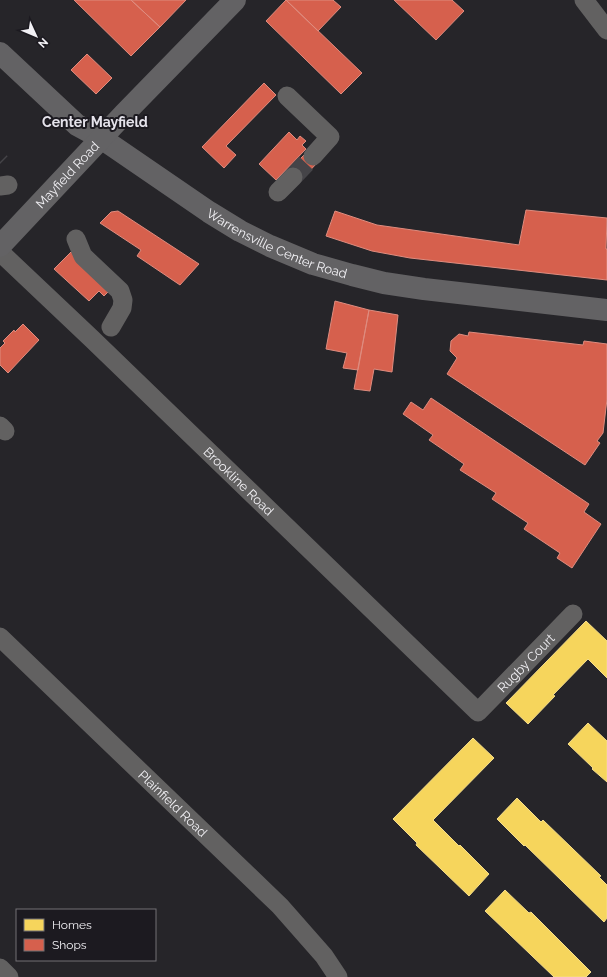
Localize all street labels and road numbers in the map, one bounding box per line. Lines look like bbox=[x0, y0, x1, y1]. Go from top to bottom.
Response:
street label: Mayfield Road bbox=[33, 139, 102, 211]
street label: Warrensville Center Road bbox=[204, 205, 349, 281]
street label: Brookline Road bbox=[200, 444, 277, 519]
street label: Rugby Court bbox=[495, 630, 558, 695]
street label: Plainfield Road bbox=[135, 767, 210, 840]

